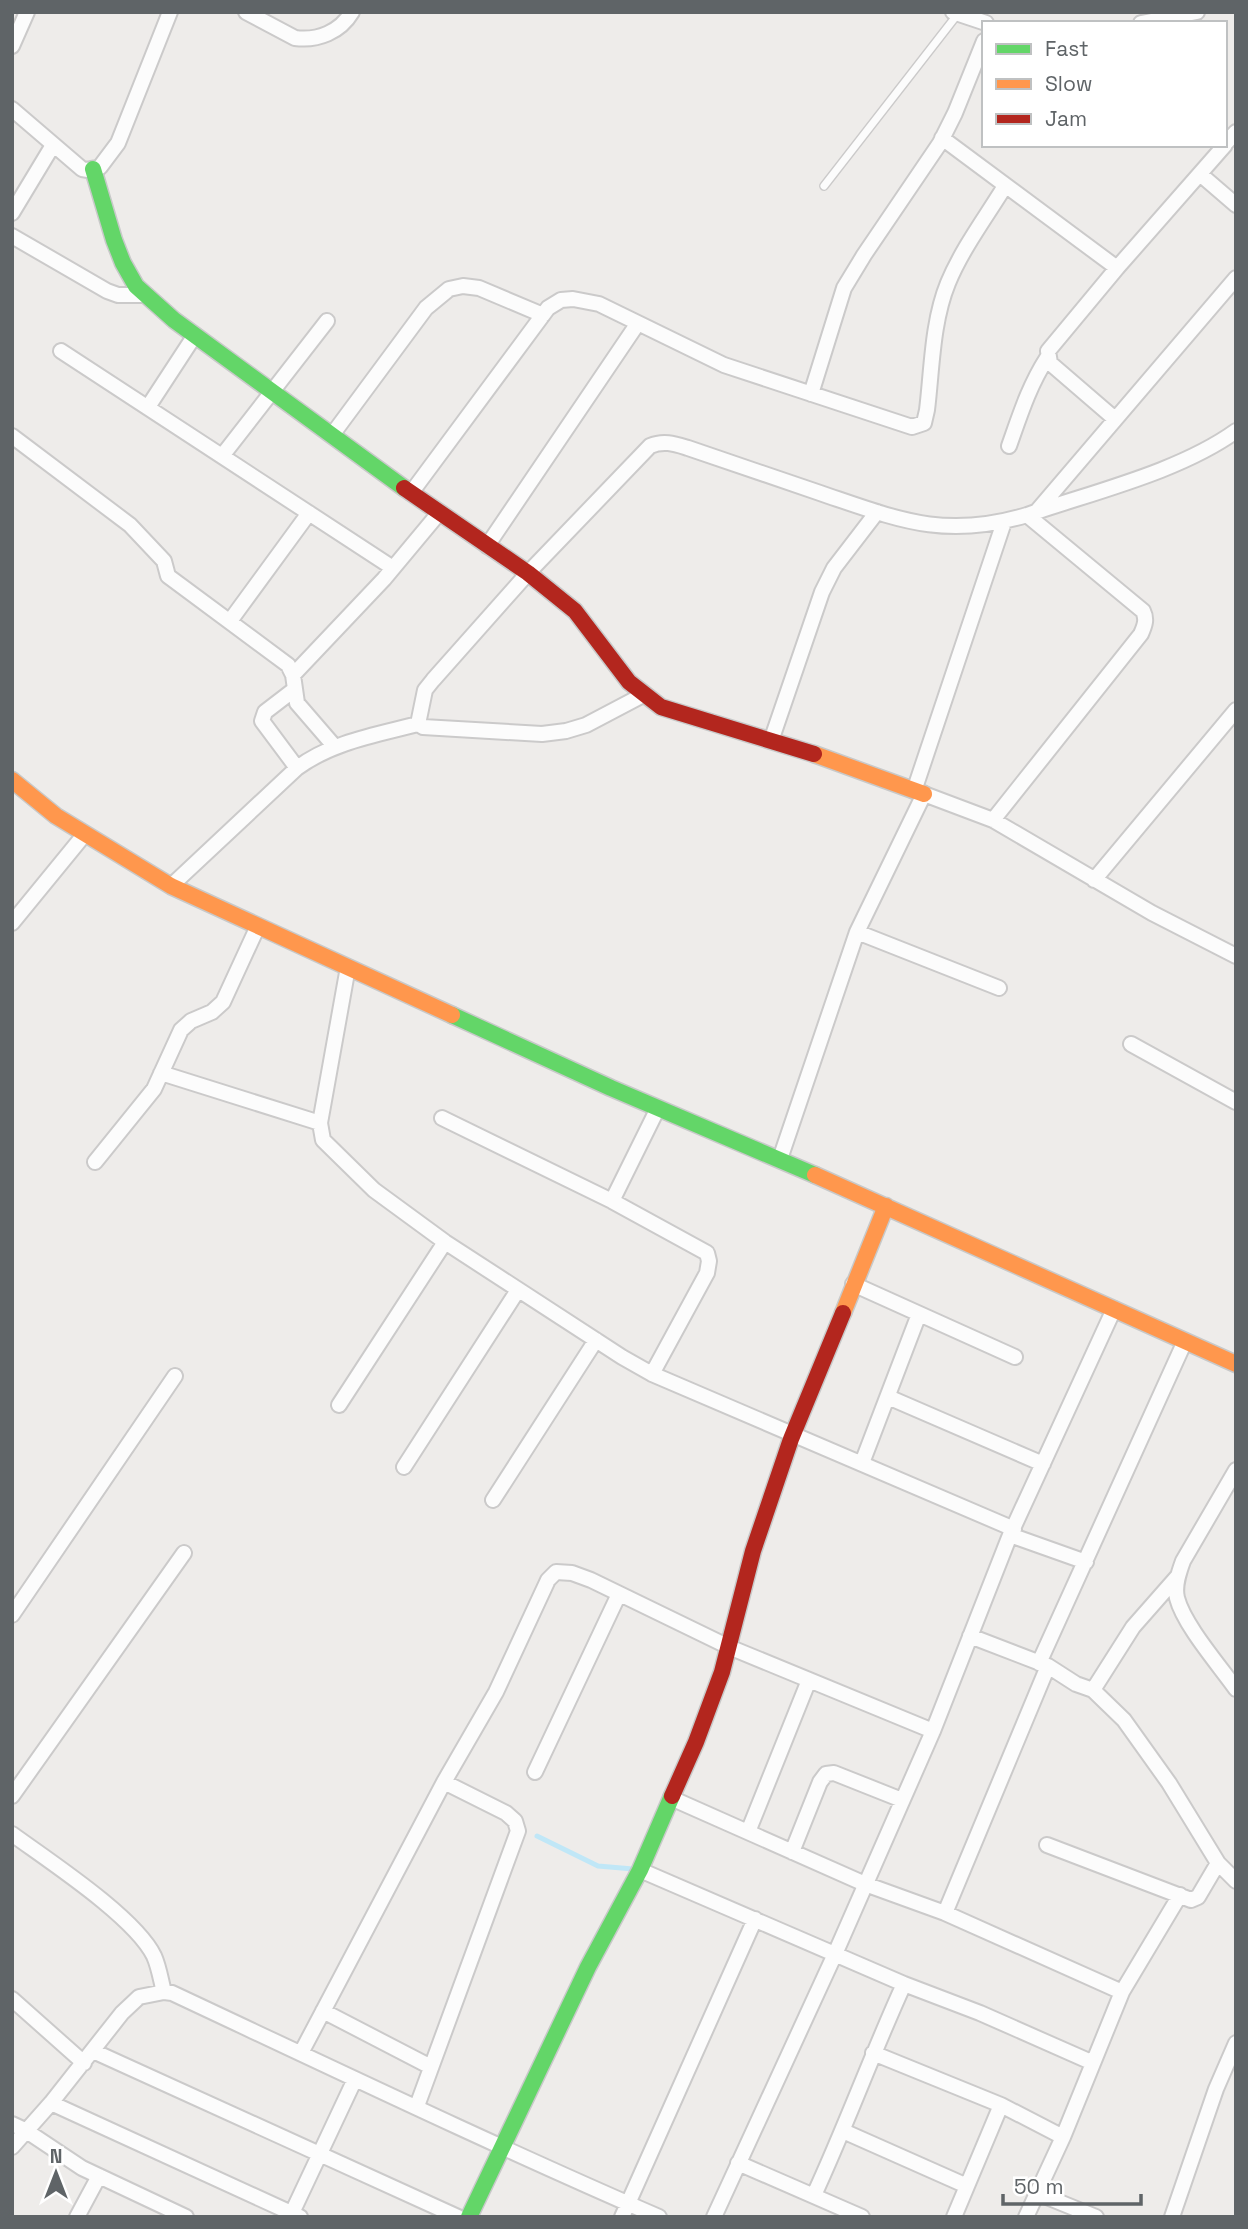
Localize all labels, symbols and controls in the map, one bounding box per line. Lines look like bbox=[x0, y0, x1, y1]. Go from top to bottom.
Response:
legend bbox=[982, 21, 1227, 147]
text: Fast bbox=[1045, 35, 1089, 62]
text: Slow bbox=[1045, 70, 1093, 97]
text: Jam bbox=[1045, 105, 1087, 132]
north arrow bbox=[21, 2138, 91, 2208]
text: N bbox=[50, 2144, 62, 2169]
scale bar bbox=[1003, 2162, 1141, 2206]
text: 50 m bbox=[1014, 2173, 1064, 2200]

